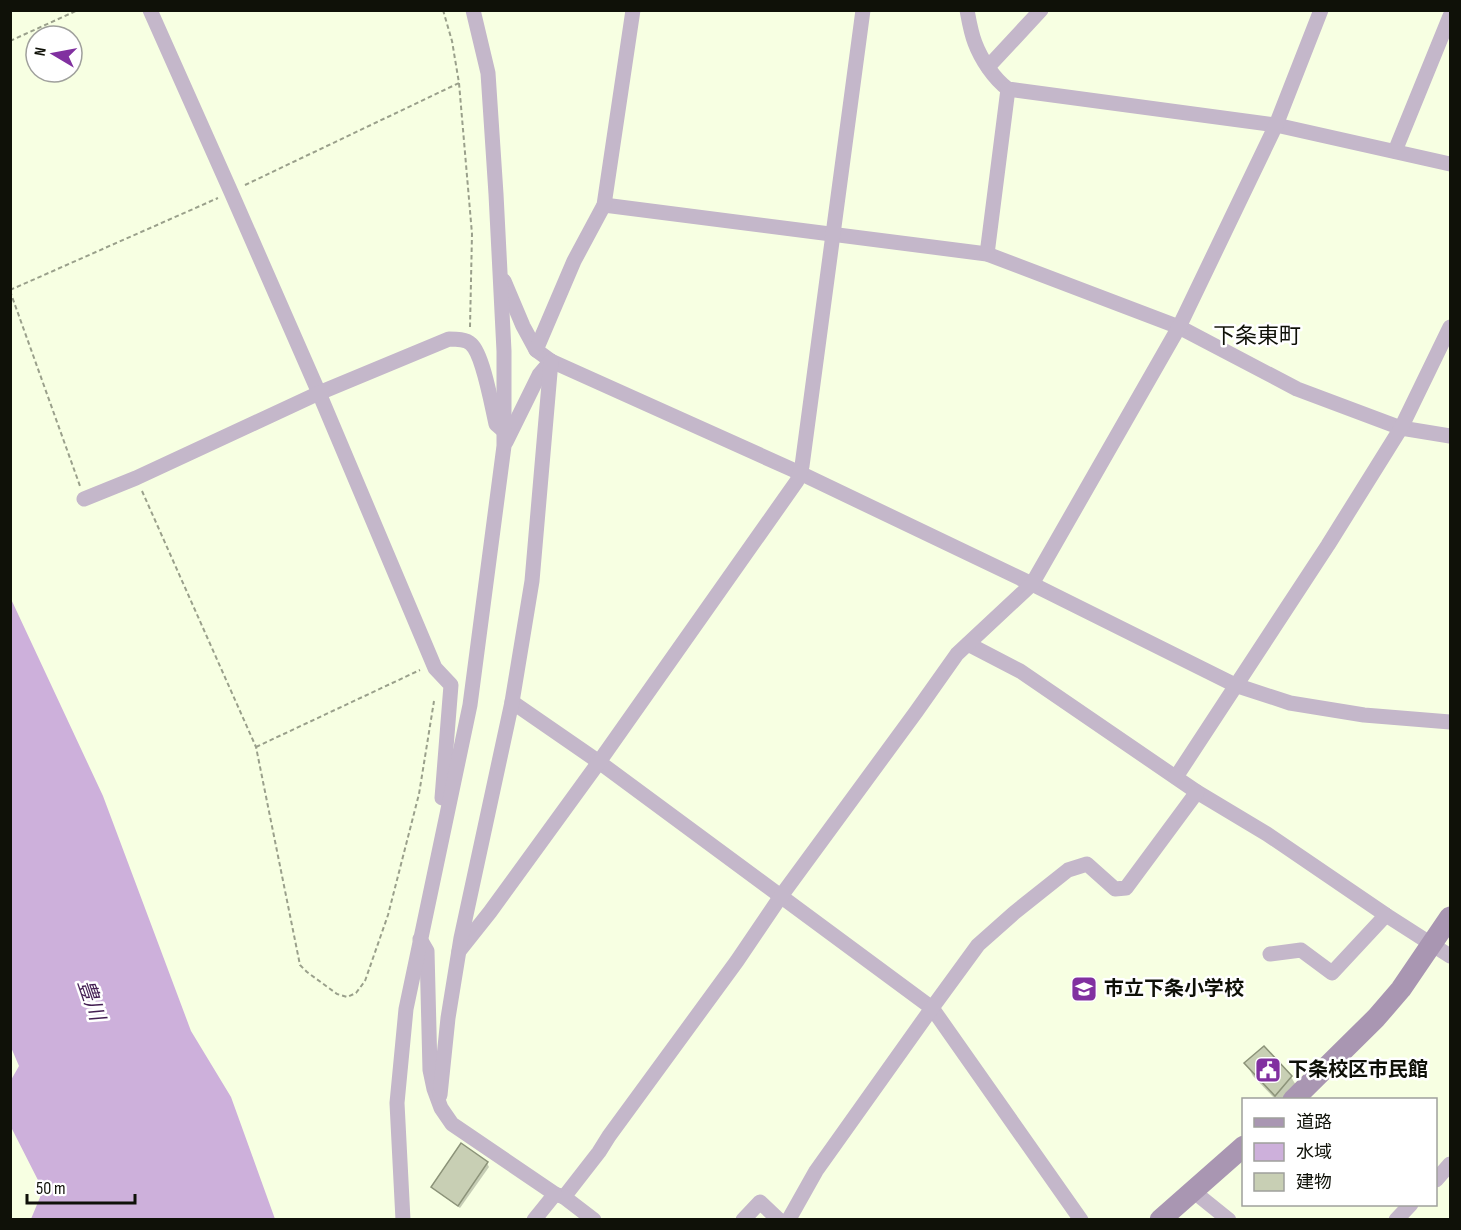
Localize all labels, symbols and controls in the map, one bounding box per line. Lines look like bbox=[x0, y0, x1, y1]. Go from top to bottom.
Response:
north arrow bbox=[24, 24, 84, 84]
text: N bbox=[31, 46, 51, 58]
district label: 下条東町 bbox=[1213, 323, 1301, 350]
school or university icon: 市立下条小学校 bbox=[1069, 974, 1099, 1004]
water label: 豊川 bbox=[72, 976, 110, 1026]
place label: 市立下条小学校 bbox=[1104, 977, 1244, 1001]
public building icon: 下条校区市民館 bbox=[1253, 1055, 1283, 1085]
place label: 下条校区市民館 bbox=[1288, 1058, 1428, 1082]
legend bbox=[1242, 1098, 1437, 1206]
text: 道路 bbox=[1296, 1112, 1332, 1133]
text: 水域 bbox=[1296, 1142, 1332, 1163]
scale bar bbox=[27, 1167, 135, 1205]
text: 建物 bbox=[1296, 1172, 1332, 1193]
text: 50 m bbox=[36, 1178, 66, 1199]

